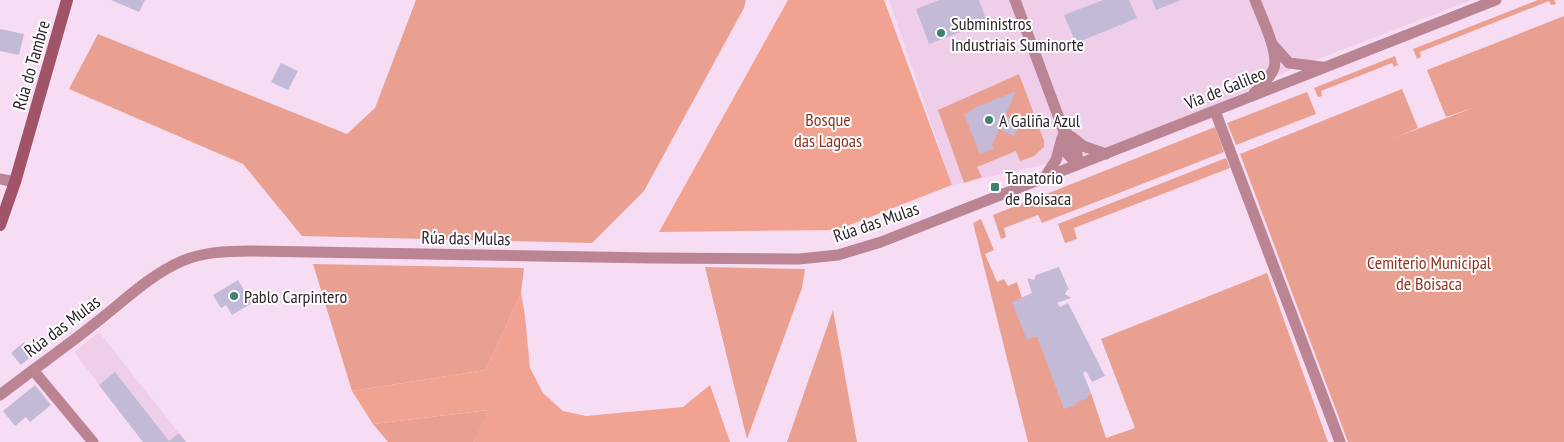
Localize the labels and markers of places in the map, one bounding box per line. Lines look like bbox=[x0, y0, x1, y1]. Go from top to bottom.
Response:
place label: Subministros Industriais Suminorte bbox=[951, 12, 1084, 56]
marker: Subministros Industriais Suminorte bbox=[935, 27, 947, 39]
place label: A Galiña Azul bbox=[999, 109, 1081, 132]
marker: A Galiña Azul bbox=[983, 114, 995, 126]
place label: Tanatorio de Boisaca bbox=[1005, 166, 1071, 210]
marker: Tanatorio de Boisaca bbox=[989, 181, 1001, 193]
place label: Pablo Carpintero bbox=[244, 285, 347, 308]
marker: Pablo Carpintero bbox=[228, 290, 240, 302]

